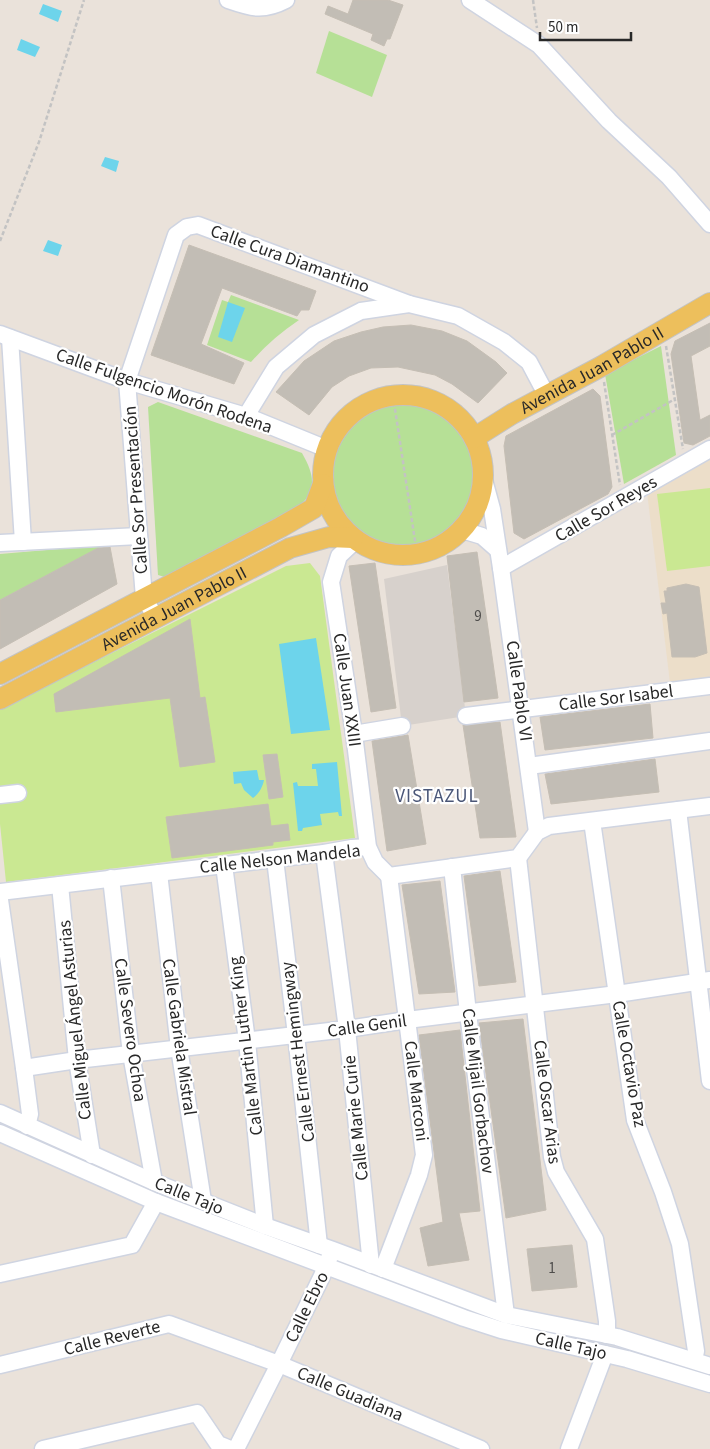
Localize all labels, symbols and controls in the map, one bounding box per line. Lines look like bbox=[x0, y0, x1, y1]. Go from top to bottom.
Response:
scale bar bbox=[540, 10, 631, 42]
text: 50 m bbox=[548, 17, 578, 38]
street label: Calle Cura Diamantino bbox=[207, 219, 373, 299]
street label: Avenida Juan Pablo II bbox=[516, 320, 668, 420]
street label: Calle Fulgencio Morón Rodena bbox=[52, 342, 276, 440]
street label: Calle Sor Presentación bbox=[118, 405, 154, 575]
street label: Calle Sor Reyes bbox=[550, 470, 662, 548]
street label: Avenida Juan Pablo II bbox=[97, 560, 251, 657]
house number: 9 bbox=[474, 606, 482, 627]
street label: Calle Juan XXIII bbox=[327, 631, 367, 749]
street label: Calle Pablo VI bbox=[500, 639, 538, 743]
street label: Calle Sor Isabel bbox=[557, 679, 675, 717]
district label: VISTAZUL bbox=[395, 783, 479, 810]
street label: Calle Nelson Mandela bbox=[198, 838, 362, 880]
street label: Calle Miguel Ángel Asturias bbox=[52, 919, 98, 1121]
street label: Calle Martin Luther King bbox=[223, 955, 269, 1137]
street label: Calle Severo Ochoa bbox=[108, 957, 152, 1103]
street label: Calle Gabriela Mistral bbox=[156, 957, 202, 1117]
street label: Calle Ernest Hemingway bbox=[274, 960, 321, 1144]
street label: Calle Octavio Paz bbox=[606, 999, 652, 1130]
street label: Calle Mijail Gorbachov bbox=[455, 1007, 501, 1176]
street label: Calle Genil bbox=[326, 1008, 408, 1044]
street label: Calle Marconi bbox=[397, 1039, 435, 1143]
street label: Calle Oscar Arias bbox=[527, 1039, 567, 1165]
street label: Calle Marie Curie bbox=[337, 1054, 375, 1182]
street label: Calle Tajo bbox=[151, 1171, 227, 1221]
house number: 1 bbox=[548, 1258, 556, 1279]
street label: Calle Ebro bbox=[279, 1267, 335, 1347]
street label: Calle Reverte bbox=[61, 1314, 163, 1362]
street label: Calle Tajo bbox=[533, 1326, 609, 1366]
street label: Calle Guadiana bbox=[293, 1360, 407, 1428]

